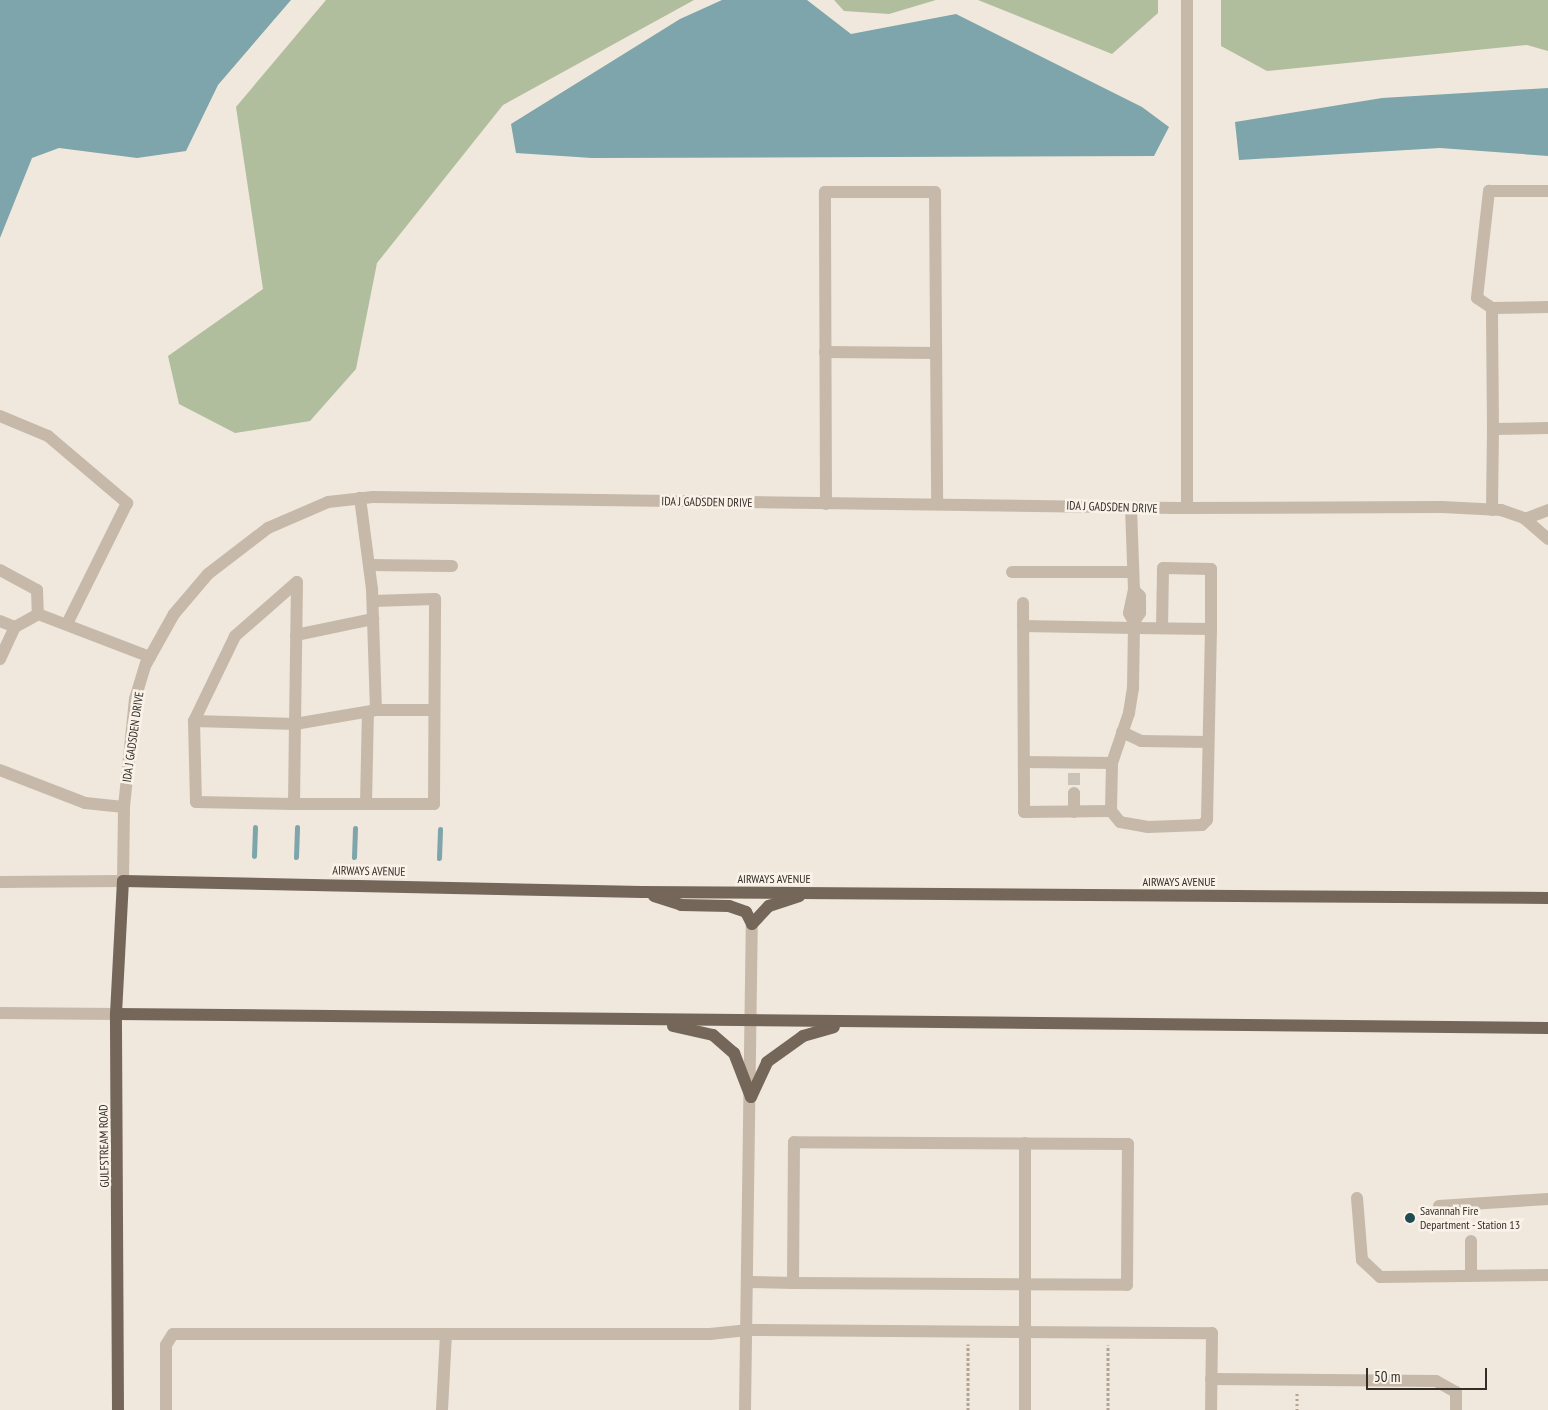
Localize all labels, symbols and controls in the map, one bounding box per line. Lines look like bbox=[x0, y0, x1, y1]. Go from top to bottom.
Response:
street label: IDA J GADSDEN DRIVE bbox=[661, 494, 753, 510]
street label: IDA J GADSDEN DRIVE bbox=[1066, 498, 1158, 516]
street label: IDA J GADSDEN DRIVE bbox=[120, 691, 146, 783]
street label: AIRWAYS AVENUE bbox=[332, 863, 406, 879]
street label: AIRWAYS AVENUE bbox=[737, 872, 811, 886]
street label: AIRWAYS AVENUE bbox=[1142, 875, 1216, 889]
street label: GULFSTREAM ROAD bbox=[96, 1104, 112, 1188]
place label: Savannah Fire Department - Station 13 bbox=[1420, 1204, 1521, 1232]
marker: Savannah Fire Department - Station 13 bbox=[1404, 1212, 1416, 1224]
scale bar bbox=[1368, 1358, 1489, 1390]
text: 50 m bbox=[1374, 1367, 1400, 1386]

